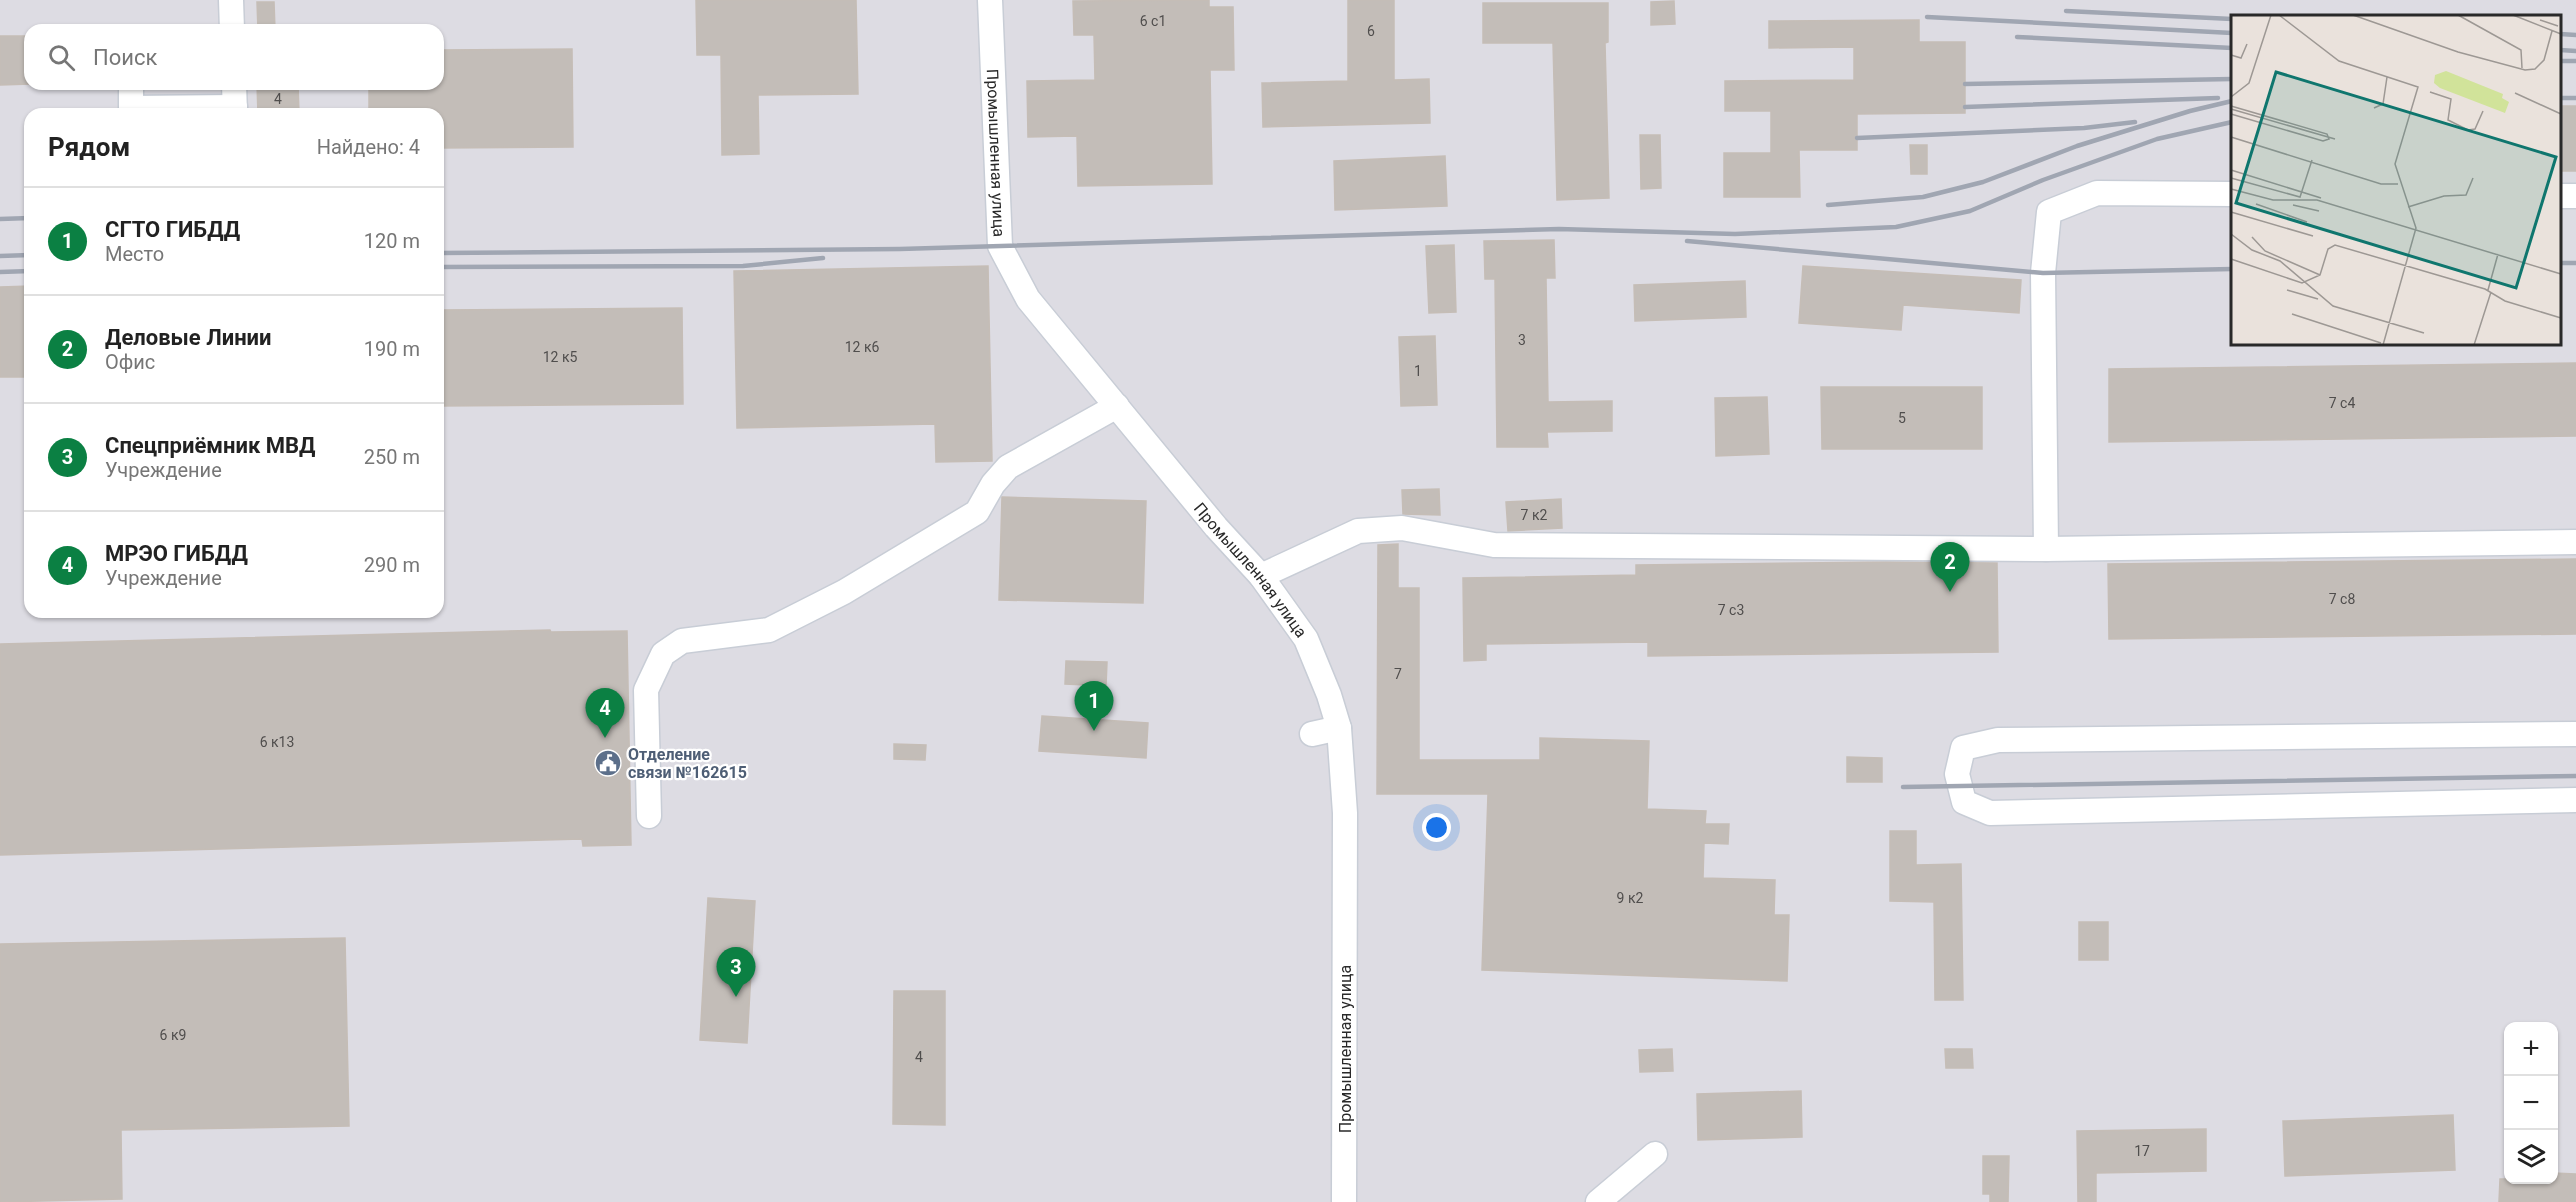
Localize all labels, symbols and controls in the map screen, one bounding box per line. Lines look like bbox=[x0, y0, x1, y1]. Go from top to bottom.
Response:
house number: 6 с1 bbox=[1140, 13, 1166, 29]
inset map bbox=[2231, 15, 2561, 345]
house number: 6 bbox=[1367, 23, 1375, 39]
search box bbox=[24, 24, 444, 90]
icon: search bbox=[45, 41, 78, 74]
text: Поиск bbox=[93, 45, 157, 70]
street label: Промышленная улица bbox=[983, 68, 1009, 237]
house number: 4 bbox=[274, 91, 282, 107]
text: Рядом bbox=[48, 132, 130, 162]
text: Найдено: 4 bbox=[317, 135, 420, 159]
text: СГТО ГИБДД bbox=[105, 217, 240, 242]
text: 1 bbox=[62, 229, 73, 253]
text: 120 m bbox=[364, 229, 420, 253]
text: Место bbox=[105, 242, 164, 266]
text: Деловые Линии bbox=[105, 325, 272, 350]
house number: 3 bbox=[1518, 332, 1526, 348]
text: 2 bbox=[62, 337, 73, 361]
text: 190 m bbox=[364, 337, 420, 361]
house number: 12 к6 bbox=[845, 339, 879, 355]
house number: 12 к5 bbox=[543, 349, 577, 365]
text: Офис bbox=[105, 350, 155, 374]
house number: 1 bbox=[1414, 363, 1422, 379]
house number: 7 с4 bbox=[2329, 395, 2355, 411]
house number: 5 bbox=[1898, 410, 1906, 426]
text: Спецприёмник МВД bbox=[105, 433, 315, 458]
text: 3 bbox=[62, 445, 73, 469]
text: 250 m bbox=[364, 445, 420, 469]
text: Учреждение bbox=[105, 458, 222, 482]
street label: Промышленная улица bbox=[1190, 499, 1311, 641]
house number: 7 к2 bbox=[1521, 507, 1548, 523]
text: МРЭО ГИБДД bbox=[105, 541, 248, 566]
pin: 2 bbox=[1930, 542, 1970, 592]
text: 4 bbox=[62, 553, 73, 577]
text: 290 m bbox=[364, 553, 420, 577]
text: Учреждение bbox=[105, 566, 222, 590]
house number: 7 с8 bbox=[2329, 591, 2355, 607]
house number: 7 с3 bbox=[1718, 602, 1744, 618]
house number: 7 bbox=[1394, 666, 1402, 682]
pin: 1 bbox=[1074, 682, 1114, 731]
pin: 4 bbox=[586, 688, 624, 738]
house number: 6 к13 bbox=[260, 734, 294, 750]
place label: Отделение связи №162615 bbox=[628, 745, 747, 782]
public building icon: Отделение связи №162615 bbox=[593, 748, 623, 778]
your location bbox=[1422, 813, 1451, 842]
house number: 9 к2 bbox=[1617, 890, 1644, 906]
pin: 3 bbox=[716, 948, 756, 997]
street label: Промышленная улица bbox=[1336, 965, 1355, 1133]
map controls bbox=[2504, 1022, 2558, 1184]
button: + bbox=[2504, 1022, 2558, 1076]
house number: 6 к9 bbox=[160, 1027, 186, 1043]
house number: 4 bbox=[915, 1049, 923, 1065]
button: − bbox=[2504, 1076, 2558, 1130]
button: layers bbox=[2504, 1130, 2558, 1184]
house number: 17 bbox=[2134, 1143, 2150, 1159]

